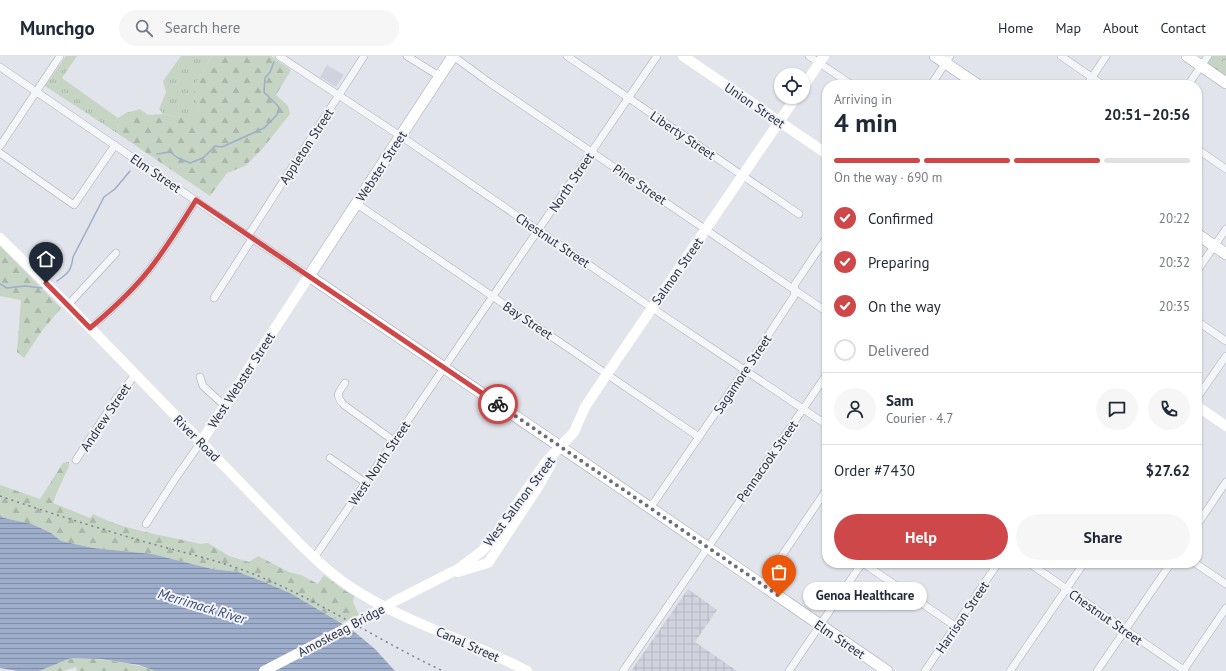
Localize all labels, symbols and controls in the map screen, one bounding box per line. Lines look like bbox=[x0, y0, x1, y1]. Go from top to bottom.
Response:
search box bbox=[119, 10, 399, 46]
text: Munchgo bbox=[20, 16, 95, 40]
icon: search bbox=[133, 17, 155, 39]
text: Search here bbox=[165, 18, 240, 37]
text: Home bbox=[998, 19, 1033, 37]
text: Map bbox=[1055, 19, 1081, 37]
text: About bbox=[1103, 19, 1139, 37]
text: Contact bbox=[1161, 19, 1206, 37]
map controls bbox=[774, 68, 810, 104]
button: locate bbox=[774, 68, 810, 104]
street label: Union Street bbox=[721, 79, 789, 132]
text: Arriving in bbox=[834, 91, 892, 108]
street label: Appleton Street bbox=[276, 105, 338, 187]
text: 20:51–20:56 bbox=[1104, 105, 1190, 124]
text: 4 min bbox=[834, 106, 897, 139]
street label: Liberty Street bbox=[647, 107, 719, 164]
street label: Webster Street bbox=[352, 127, 411, 205]
street label: North Street bbox=[545, 149, 598, 216]
street label: Elm Street bbox=[127, 150, 185, 197]
street label: Pine Street bbox=[610, 160, 670, 209]
text: On the way · 690 m bbox=[834, 169, 942, 186]
icon: check bbox=[834, 207, 856, 229]
street label: Chestnut Street bbox=[512, 209, 594, 272]
text: Confirmed bbox=[868, 209, 933, 228]
text: 20:22 bbox=[1159, 210, 1190, 227]
street label: Salmon Street bbox=[648, 234, 707, 308]
pin bbox=[29, 242, 63, 283]
icon: home bbox=[35, 248, 57, 270]
icon: check bbox=[834, 251, 856, 273]
text: Preparing bbox=[868, 253, 930, 272]
text: 20:32 bbox=[1159, 254, 1190, 271]
icon: check bbox=[834, 295, 856, 317]
text: On the way bbox=[868, 297, 941, 316]
street label: Bay Street bbox=[500, 298, 556, 344]
text: 20:35 bbox=[1159, 298, 1190, 315]
street label: West Webster Street bbox=[204, 329, 279, 432]
street label: Sagamore Street bbox=[710, 331, 776, 417]
text: Delivered bbox=[868, 341, 929, 360]
street label: Andrew Street bbox=[76, 379, 135, 455]
courier bbox=[478, 384, 518, 424]
button: person bbox=[834, 388, 876, 430]
button: chat bbox=[1096, 388, 1138, 430]
button: phone bbox=[1148, 388, 1190, 430]
text: Sam bbox=[886, 391, 913, 410]
icon: bike bbox=[487, 393, 509, 415]
text: Courier · 4.7 bbox=[886, 410, 953, 427]
street label: River Road bbox=[170, 411, 224, 465]
street label: West North Street bbox=[345, 417, 414, 509]
street label: Pennacook Street bbox=[733, 417, 802, 506]
street label: West Salmon Street bbox=[480, 452, 559, 550]
text: Order #7430 bbox=[834, 461, 915, 480]
text: $27.62 bbox=[1146, 461, 1190, 480]
button: Help bbox=[834, 514, 1008, 560]
button: Share bbox=[1016, 514, 1190, 560]
pin bbox=[762, 555, 796, 596]
icon: bag bbox=[768, 561, 790, 583]
street label: Harrison Street bbox=[932, 577, 993, 657]
callout: Genoa Healthcare bbox=[803, 582, 927, 610]
water label: Merrimack River bbox=[156, 584, 250, 628]
street label: Chestnut Street bbox=[1066, 586, 1146, 649]
text: Genoa Healthcare bbox=[816, 587, 914, 604]
street label: Amoskeag Bridge bbox=[295, 600, 388, 661]
street label: Elm Street bbox=[811, 616, 869, 663]
street label: Canal Street bbox=[433, 623, 503, 666]

